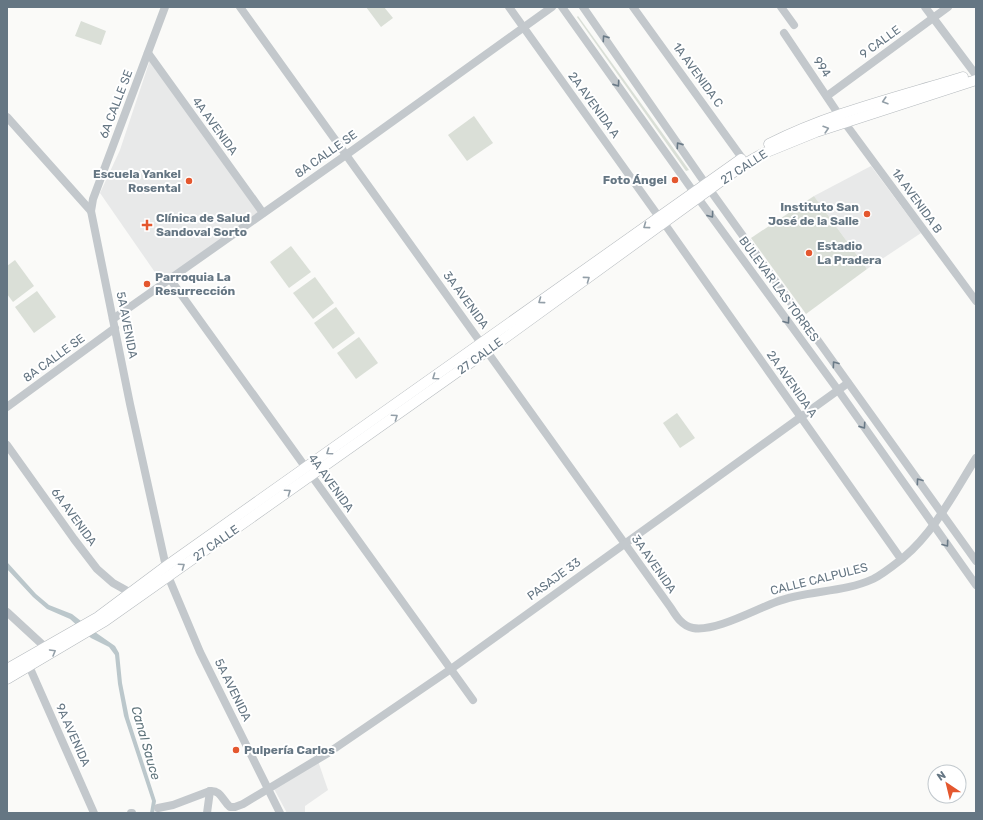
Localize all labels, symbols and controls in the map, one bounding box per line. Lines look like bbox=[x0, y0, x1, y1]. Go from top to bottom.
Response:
street label: 9 CALLE bbox=[857, 23, 903, 61]
one-way arrow bbox=[603, 36, 610, 43]
street label: 1A AVENIDA C bbox=[670, 40, 726, 110]
street label: 994 bbox=[810, 54, 834, 80]
street label: 6A CALLE SE bbox=[97, 68, 135, 140]
street label: 2A AVENIDA A bbox=[565, 69, 623, 141]
one-way arrow bbox=[612, 80, 619, 87]
street label: 4A AVENIDA bbox=[189, 94, 241, 158]
one-way arrow bbox=[882, 96, 889, 105]
one-way arrow bbox=[822, 125, 829, 134]
street label: 8A CALLE SE bbox=[292, 127, 360, 181]
one-way arrow bbox=[677, 143, 684, 150]
street label: 27 CALLE bbox=[718, 147, 770, 187]
street label: 1A AVENIDA B bbox=[889, 166, 945, 236]
place label: Escuela Yankel Rosental bbox=[93, 167, 181, 195]
place label: Foto Ángel bbox=[603, 173, 667, 187]
marker: Foto Ángel bbox=[670, 175, 680, 185]
marker: Escuela Yankel Rosental bbox=[184, 176, 194, 186]
place label: Instituto San José de la Salle bbox=[768, 200, 859, 228]
marker: Instituto San José de la Salle bbox=[862, 209, 872, 219]
place label: Clínica de Salud Sandoval Sorto bbox=[156, 211, 250, 239]
one-way arrow bbox=[706, 211, 713, 218]
marker: Clínica de Salud Sandoval Sorto bbox=[141, 219, 153, 231]
one-way arrow bbox=[644, 221, 651, 228]
street label: BULEVAR LAS TORRES bbox=[736, 234, 822, 344]
place label: Estadio La Pradera bbox=[817, 239, 881, 267]
marker: Estadio La Pradera bbox=[804, 248, 814, 258]
street label: 3A AVENIDA bbox=[440, 268, 492, 332]
place label: Parroquia La Resurrección bbox=[155, 270, 236, 298]
one-way arrow bbox=[582, 277, 589, 284]
marker: Parroquia La Resurrección bbox=[142, 279, 152, 289]
street label: 5A AVENIDA bbox=[114, 290, 140, 360]
one-way arrow bbox=[538, 296, 545, 303]
one-way arrow bbox=[782, 316, 789, 323]
street label: 8A CALLE SE bbox=[20, 331, 88, 385]
street label: 27 CALLE bbox=[454, 335, 506, 377]
street label: 2A AVENIDA A bbox=[764, 348, 820, 420]
one-way arrow bbox=[832, 361, 840, 368]
one-way arrow bbox=[432, 372, 439, 379]
one-way arrow bbox=[390, 414, 397, 421]
one-way arrow bbox=[858, 422, 866, 429]
one-way arrow bbox=[326, 447, 333, 455]
street label: 4A AVENIDA bbox=[305, 451, 357, 515]
one-way arrow bbox=[916, 478, 924, 485]
street label: 6A AVENIDA bbox=[48, 485, 100, 549]
one-way arrow bbox=[284, 489, 291, 496]
street label: 27 CALLE bbox=[190, 522, 242, 564]
street label: 3A AVENIDA bbox=[629, 532, 679, 596]
one-way arrow bbox=[941, 539, 948, 546]
street label: PASAJE 33 bbox=[525, 555, 583, 603]
street label: CALLE CALPULES bbox=[769, 560, 869, 598]
one-way arrow bbox=[178, 563, 185, 571]
one-way arrow bbox=[49, 650, 56, 657]
street label: 5A AVENIDA bbox=[212, 656, 254, 724]
street label: 9A AVENIDA bbox=[53, 701, 93, 769]
water label: Canal Sauce bbox=[128, 704, 164, 782]
place label: Pulpería Carlos bbox=[244, 743, 335, 757]
marker: Pulpería Carlos bbox=[231, 745, 241, 755]
north arrow bbox=[927, 764, 967, 804]
text: N bbox=[935, 769, 949, 784]

